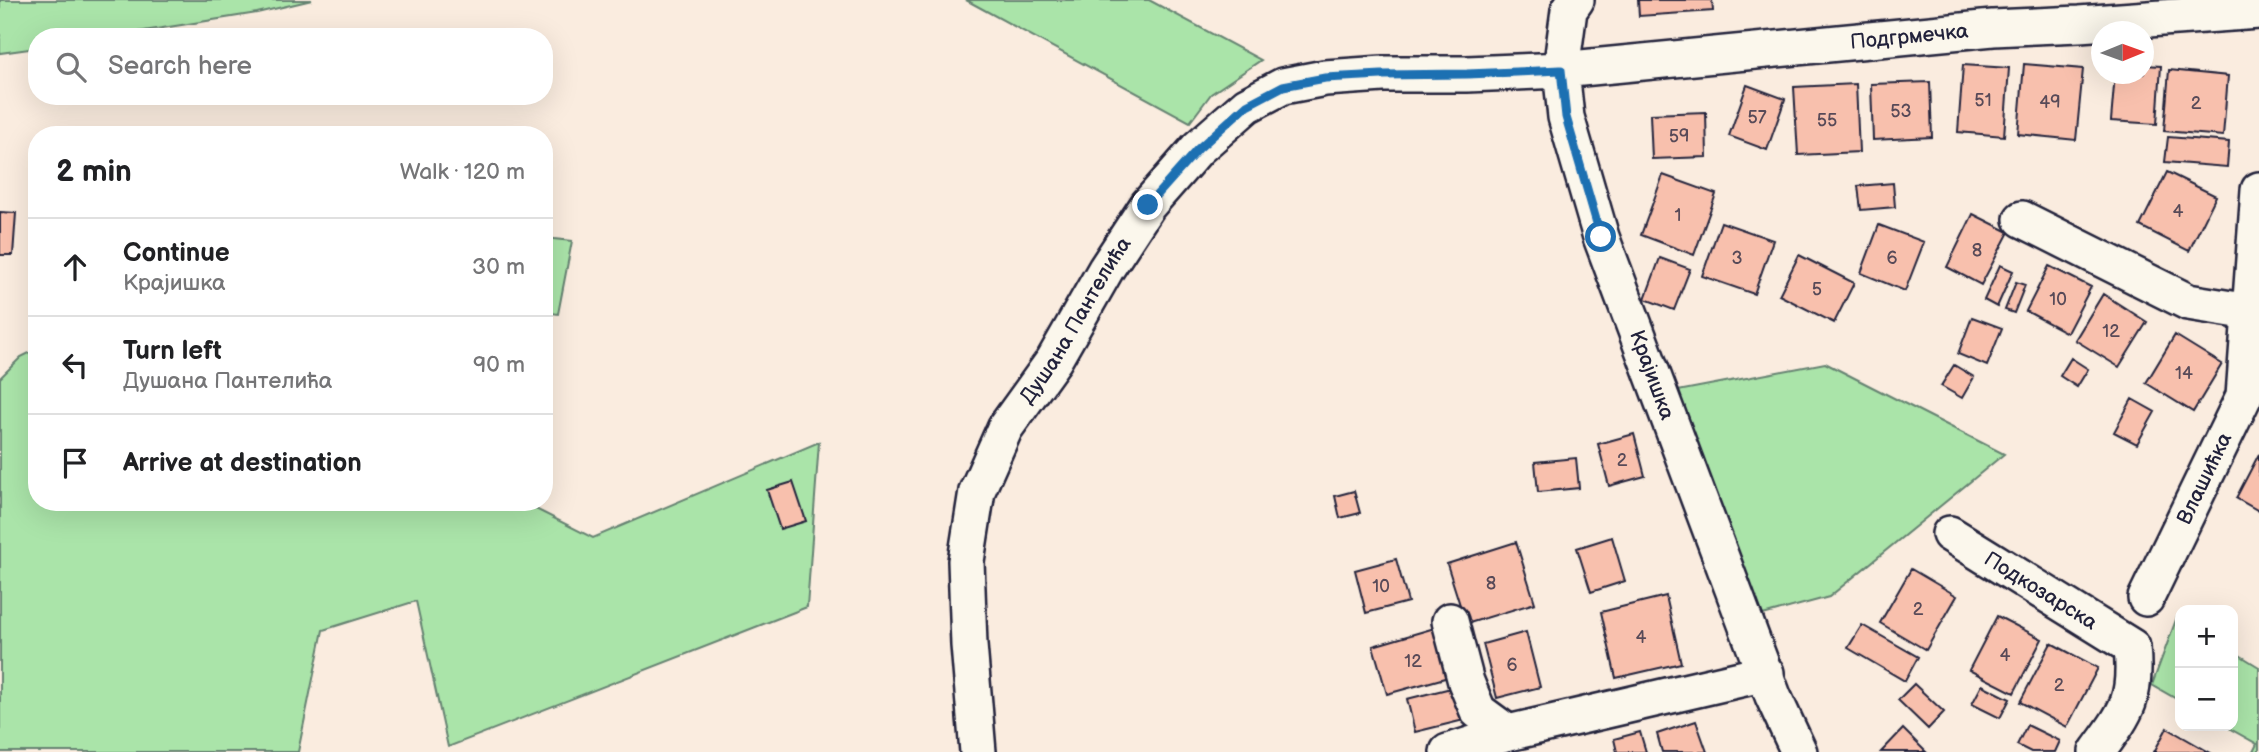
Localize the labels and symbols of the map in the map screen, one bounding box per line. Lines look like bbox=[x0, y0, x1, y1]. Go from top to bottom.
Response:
street label: Подгрмечка bbox=[1849, 18, 1970, 54]
north arrow bbox=[2091, 21, 2154, 84]
house number: 51 bbox=[1974, 90, 1992, 111]
house number: 49 bbox=[2039, 92, 2061, 113]
house number: 2 bbox=[2191, 93, 2202, 114]
house number: 53 bbox=[1890, 101, 1912, 122]
house number: 57 bbox=[1747, 107, 1767, 128]
house number: 55 bbox=[1817, 110, 1837, 131]
house number: 59 bbox=[1669, 126, 1689, 147]
route end bbox=[1132, 189, 1163, 220]
house number: 4 bbox=[2173, 201, 2184, 222]
house number: 1 bbox=[1675, 205, 1681, 226]
route start bbox=[1585, 221, 1616, 252]
street label: Душана Пантелића bbox=[1014, 232, 1136, 408]
house number: 8 bbox=[1972, 240, 1982, 261]
house number: 3 bbox=[1731, 248, 1743, 269]
house number: 6 bbox=[1887, 248, 1898, 269]
house number: 5 bbox=[1812, 279, 1822, 300]
house number: 10 bbox=[2049, 289, 2067, 310]
house number: 12 bbox=[2102, 321, 2120, 342]
street label: Крајишка bbox=[1624, 327, 1680, 424]
house number: 14 bbox=[2175, 363, 2193, 384]
street label: Влашићка bbox=[2171, 428, 2237, 528]
house number: 2 bbox=[1617, 450, 1628, 471]
street label: Подкозарска bbox=[1980, 546, 2103, 635]
house number: 8 bbox=[1486, 573, 1496, 594]
house number: 10 bbox=[1372, 576, 1390, 597]
house number: 2 bbox=[1913, 599, 1924, 620]
house number: 4 bbox=[1636, 627, 1647, 648]
house number: 4 bbox=[2000, 645, 2011, 666]
house number: 12 bbox=[1404, 651, 1422, 672]
house number: 6 bbox=[1507, 655, 1518, 676]
house number: 2 bbox=[2054, 675, 2065, 696]

